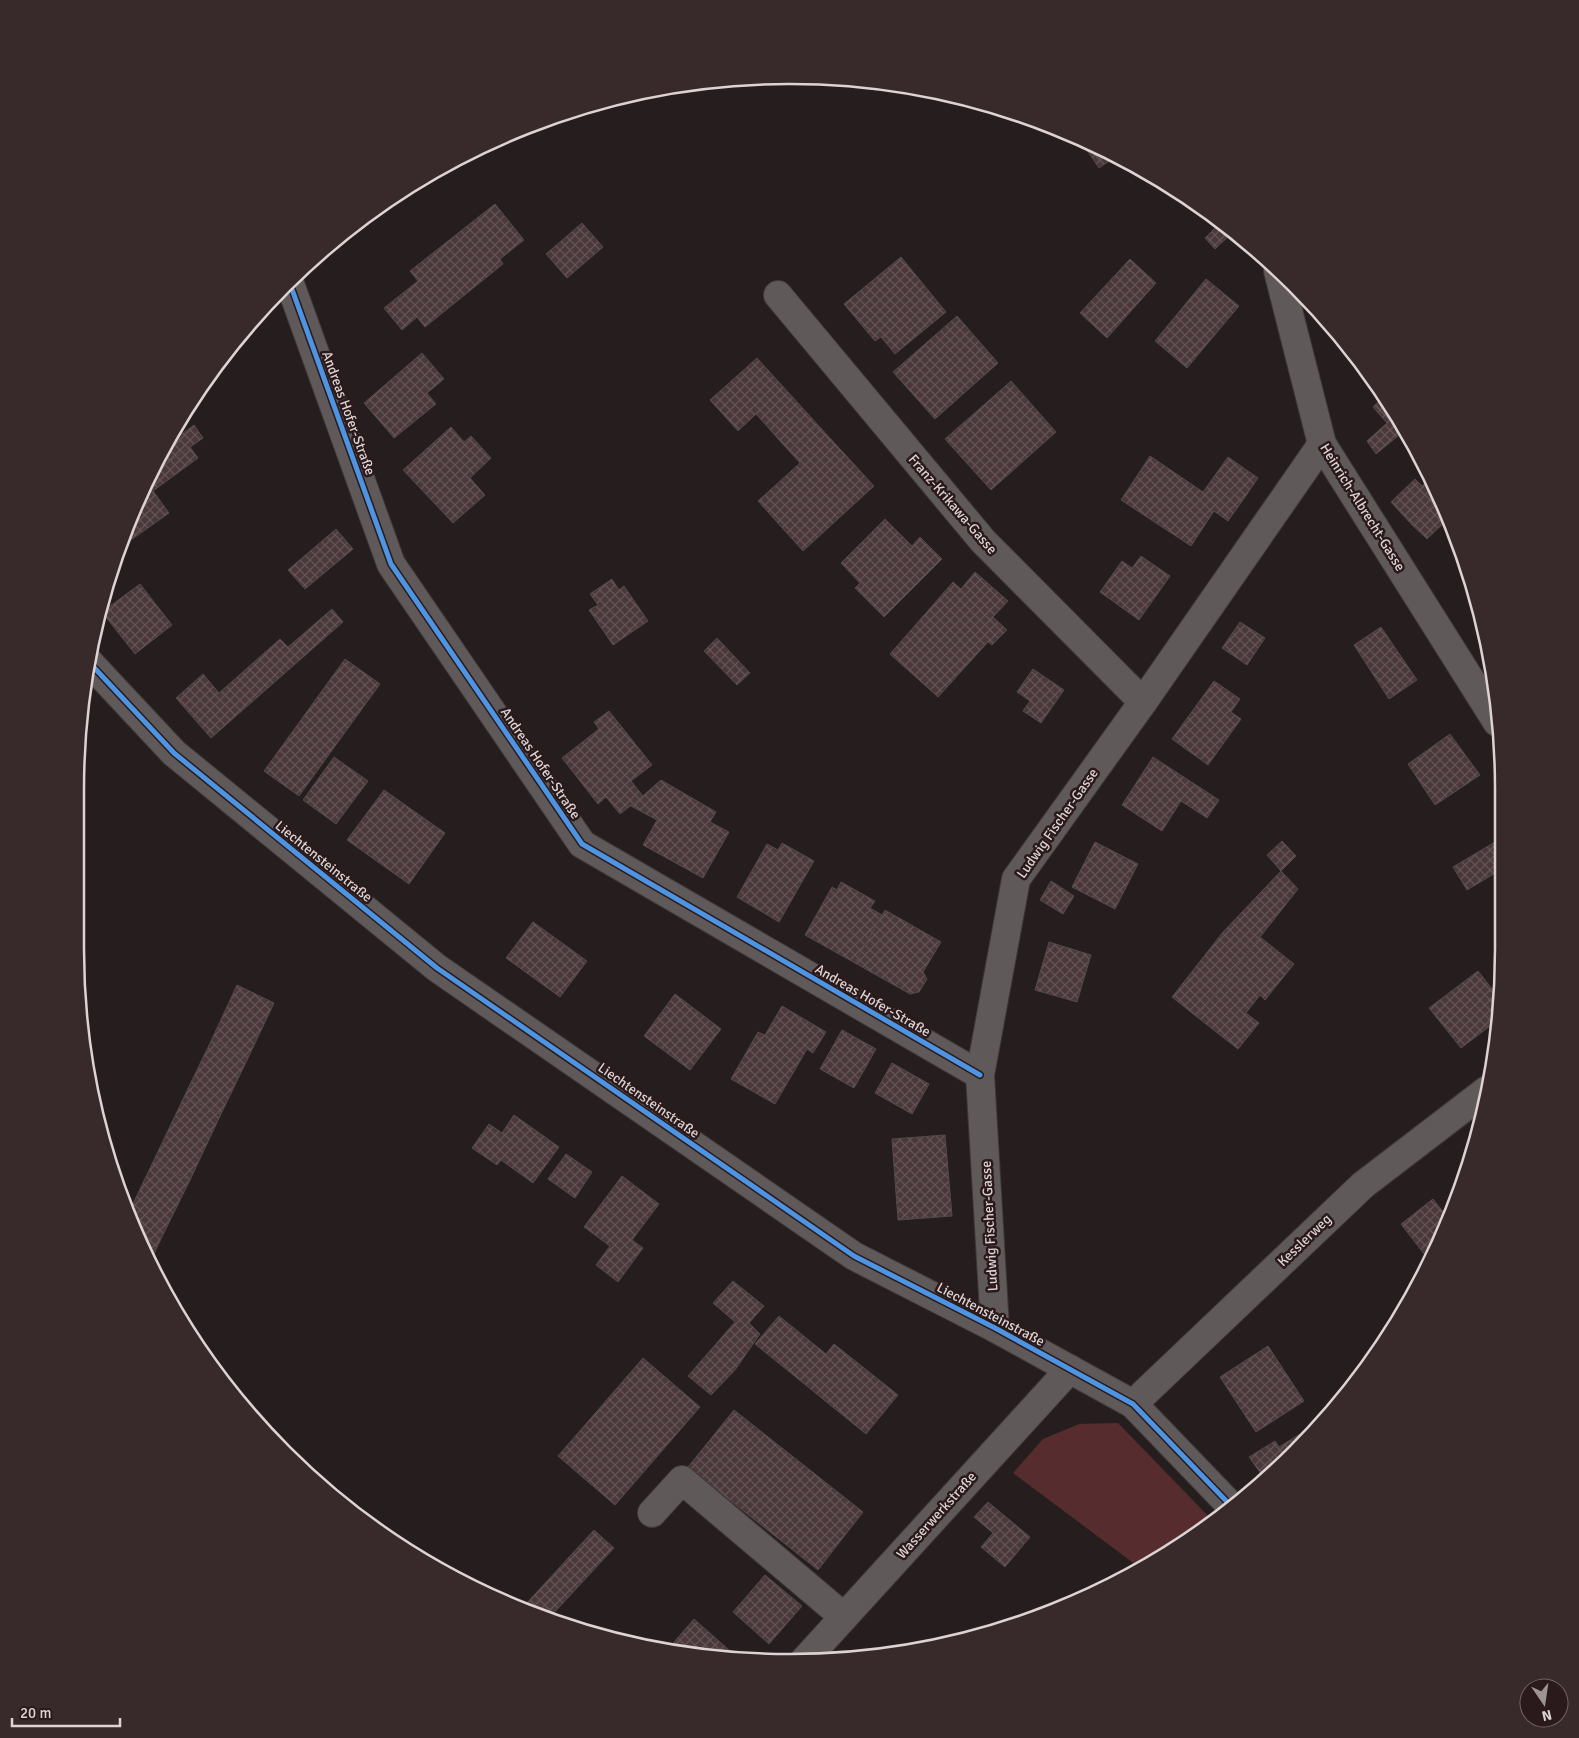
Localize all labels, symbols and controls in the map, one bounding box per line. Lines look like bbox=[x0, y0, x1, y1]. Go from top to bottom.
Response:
street label: Andreas Hofer-Straße bbox=[318, 349, 379, 477]
street label: Heinrich-Albrecht-Gasse bbox=[1316, 440, 1409, 574]
street label: Franz-Krikawa-Gasse bbox=[905, 451, 1001, 558]
street label: Andreas Hofer-Straße bbox=[497, 704, 584, 822]
street label: Ludwig Fischer-Gasse bbox=[1013, 765, 1102, 882]
street label: Liechtensteinstraße bbox=[272, 817, 376, 906]
street label: Andreas Hofer-Straße bbox=[812, 960, 934, 1040]
street label: Liechtensteinstraße bbox=[595, 1059, 703, 1142]
street label: Ludwig Fischer-Gasse bbox=[978, 1160, 1001, 1292]
street label: Kesslerweg bbox=[1274, 1211, 1335, 1270]
street label: Liechtensteinstraße bbox=[934, 1279, 1048, 1350]
street label: Wasserwerkstraße bbox=[893, 1468, 980, 1562]
north arrow bbox=[1519, 1678, 1569, 1728]
scale bar bbox=[12, 1696, 120, 1728]
text: 20 m bbox=[20, 1704, 51, 1722]
text: N bbox=[1540, 1706, 1553, 1725]

